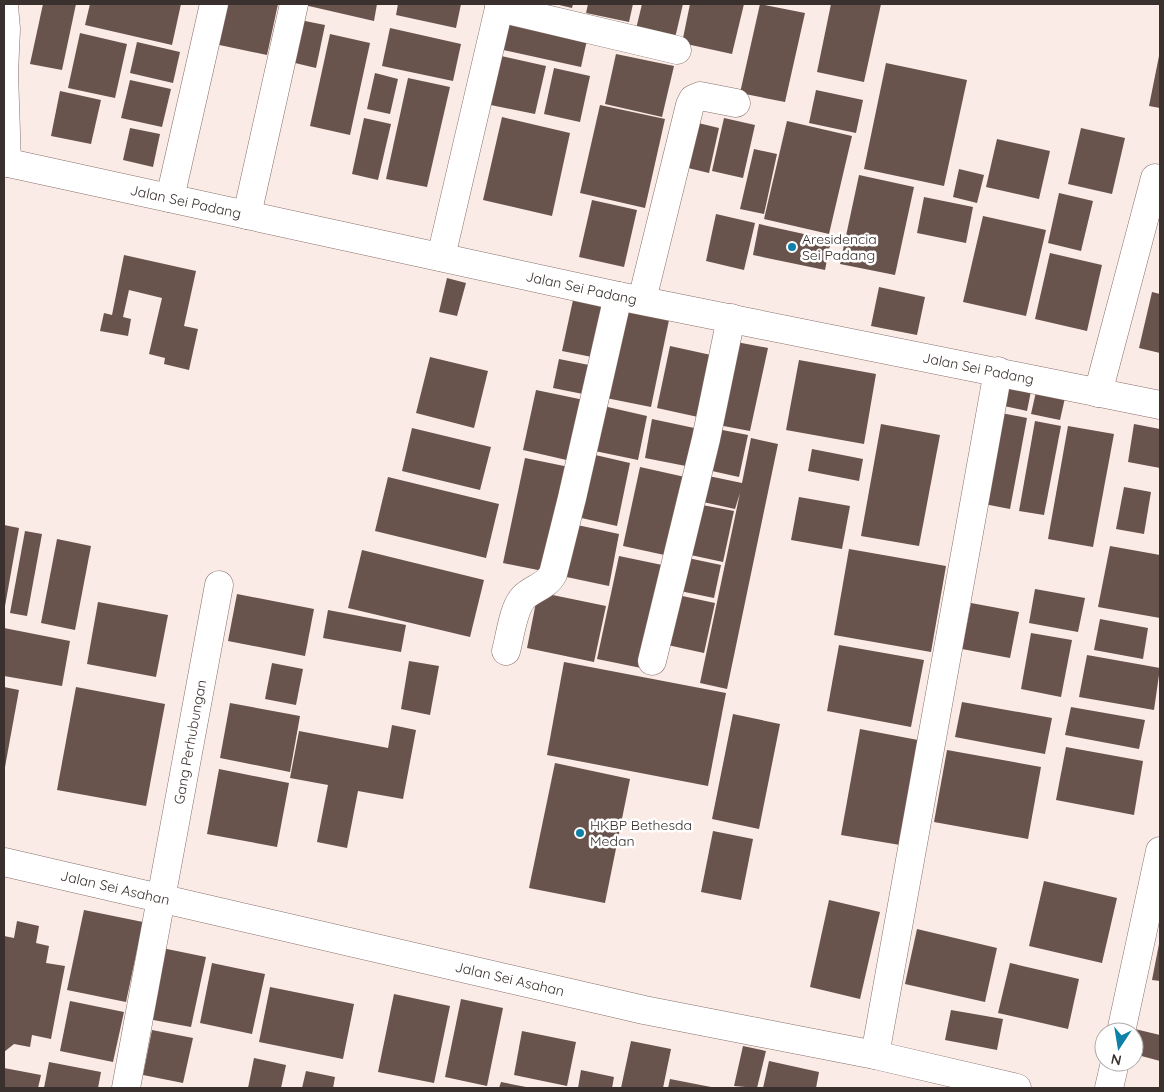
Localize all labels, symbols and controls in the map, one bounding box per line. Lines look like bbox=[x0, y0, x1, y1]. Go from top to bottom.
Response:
street label: Jalan Sei Padang bbox=[128, 181, 243, 223]
place label: Aresidencia Sei Padang bbox=[802, 230, 877, 264]
marker: Aresidencia Sei Padang bbox=[786, 241, 798, 253]
street label: Jalan Sei Padang bbox=[524, 267, 639, 309]
street label: Jalan Sei Padang bbox=[921, 348, 1036, 388]
street label: Gang Perhubungan bbox=[170, 678, 210, 806]
place label: HKBP Bethesda Medan bbox=[590, 816, 692, 850]
marker: HKBP Bethesda Medan bbox=[574, 827, 586, 839]
street label: Jalan Sei Asahan bbox=[59, 866, 171, 909]
street label: Jalan Sei Asahan bbox=[453, 958, 566, 1000]
north arrow bbox=[1094, 1022, 1144, 1072]
text: N bbox=[1109, 1050, 1123, 1070]

